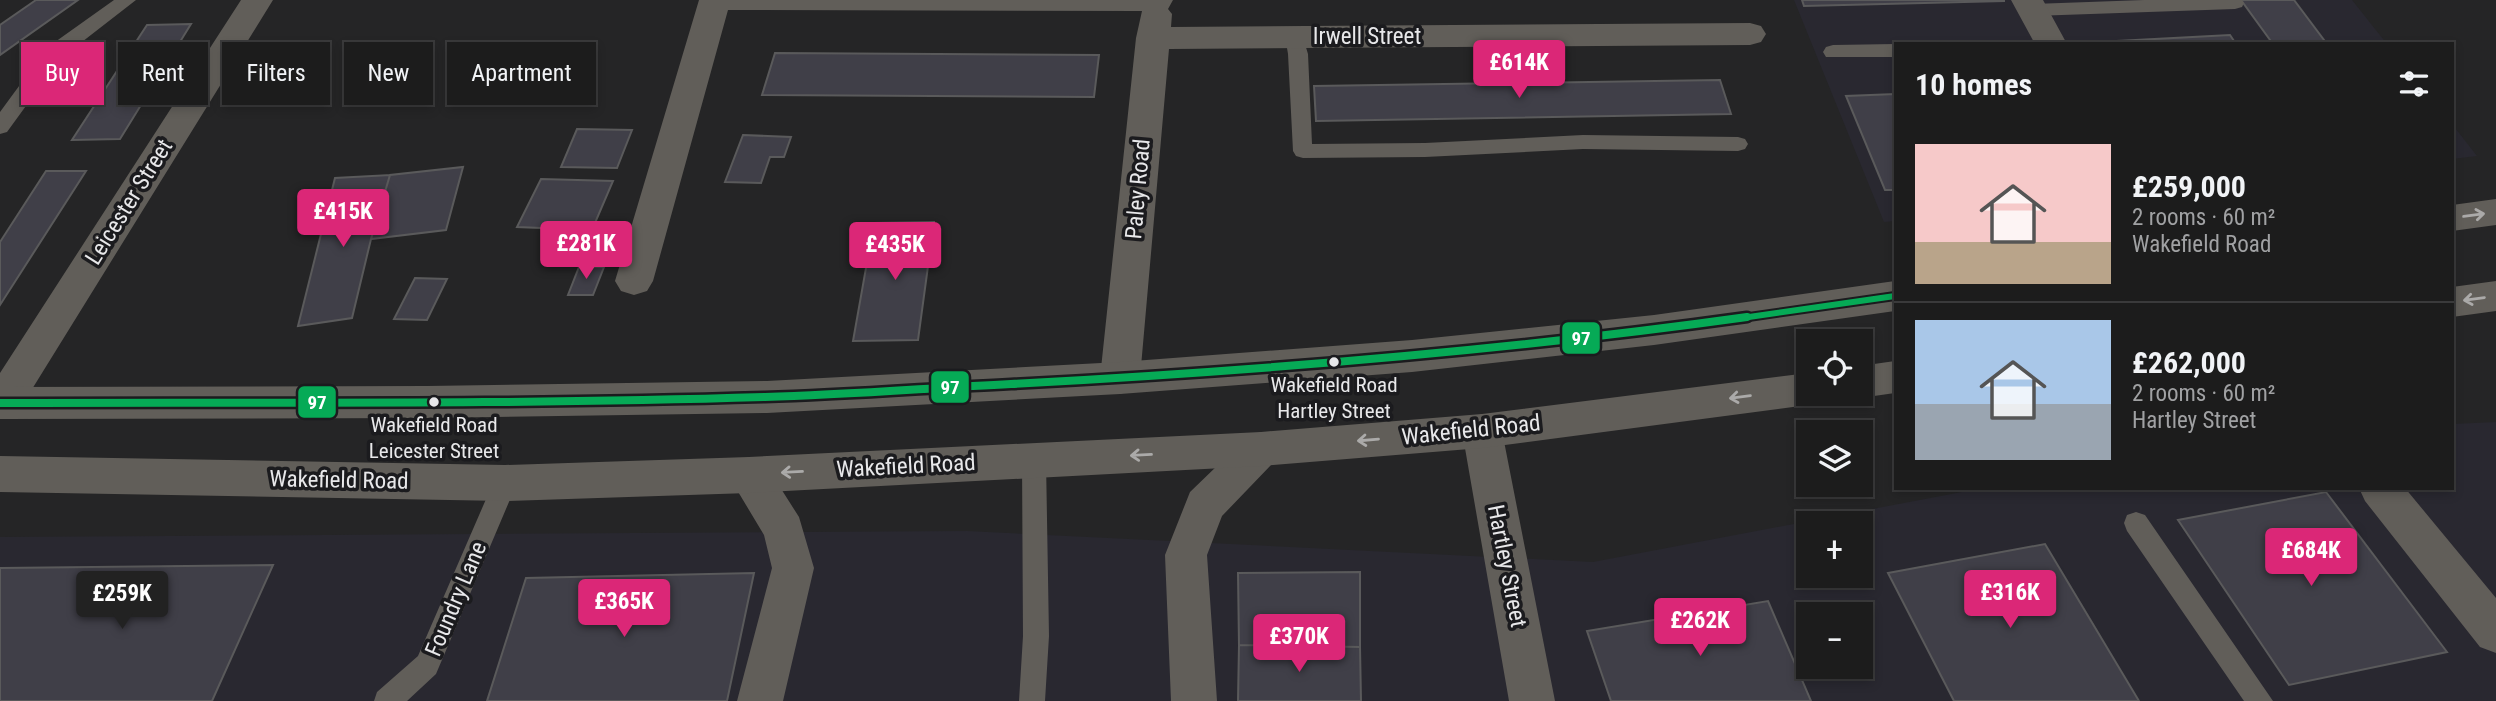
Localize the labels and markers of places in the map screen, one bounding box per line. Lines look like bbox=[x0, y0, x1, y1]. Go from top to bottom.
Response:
pin: £614K bbox=[1470, 41, 1568, 100]
pin: £415K bbox=[294, 190, 392, 249]
pin: £281K bbox=[537, 222, 635, 281]
pin: £435K bbox=[846, 222, 944, 282]
marker: Wakefield Road Hartley Street bbox=[1327, 355, 1341, 369]
place label: Wakefield Road Hartley Street bbox=[1270, 373, 1398, 423]
marker: Wakefield Road Leicester Street bbox=[427, 395, 441, 409]
place label: Wakefield Road Leicester Street bbox=[369, 413, 499, 463]
pin: £684K bbox=[2262, 528, 2360, 588]
pin: £316K bbox=[1961, 570, 2059, 630]
pin: £259K bbox=[73, 572, 171, 631]
pin: £365K bbox=[575, 580, 673, 639]
pin: £262K bbox=[1651, 598, 1749, 658]
pin: £370K bbox=[1250, 614, 1348, 674]

